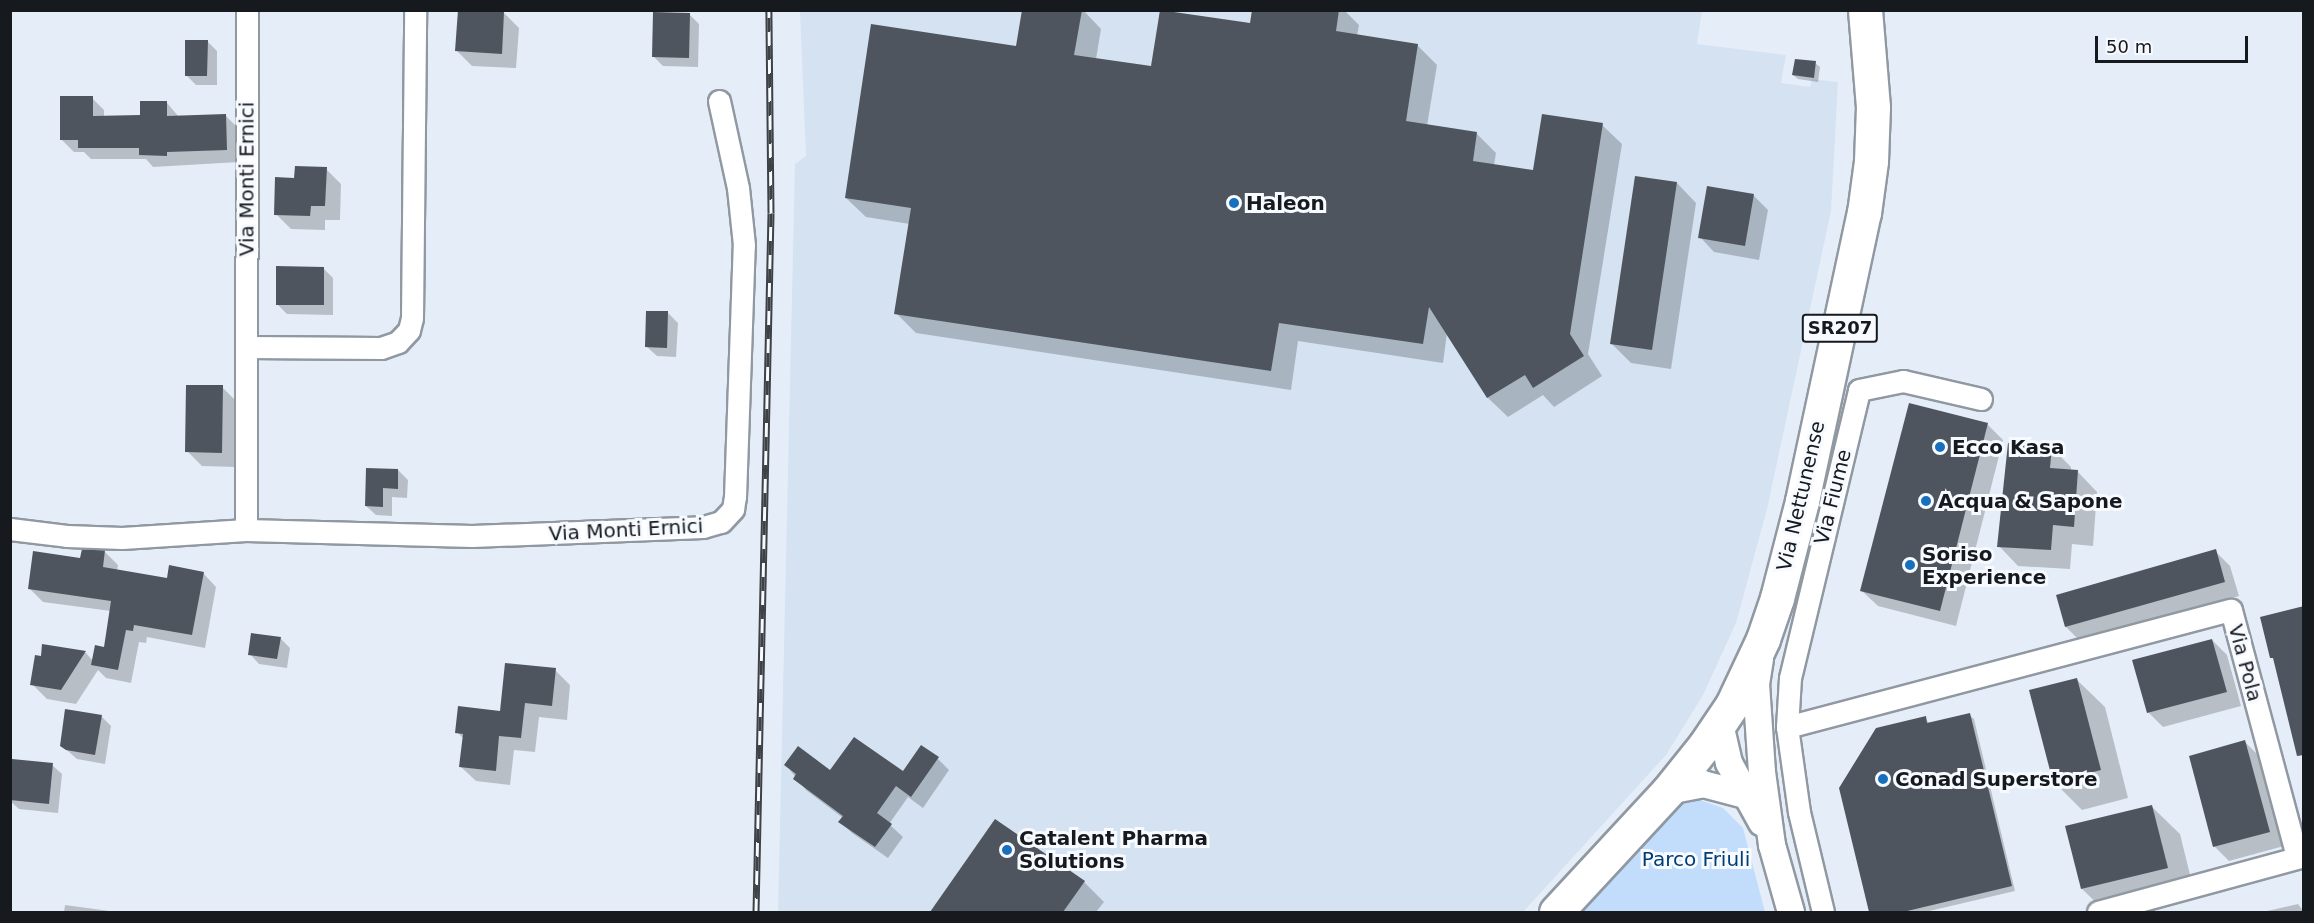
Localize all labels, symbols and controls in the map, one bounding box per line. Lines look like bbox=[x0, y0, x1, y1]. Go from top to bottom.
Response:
scale bar bbox=[2098, 24, 2251, 62]
text: 50 m bbox=[2106, 36, 2152, 57]
street label: Via Monti Ernici bbox=[235, 102, 259, 256]
place label: Haleon bbox=[1246, 191, 1325, 215]
marker: Haleon bbox=[1227, 196, 1241, 210]
road number: SR207 bbox=[1801, 313, 1879, 343]
street label: Via Nettunense bbox=[1772, 419, 1830, 573]
place label: Ecco Kasa bbox=[1952, 435, 2064, 459]
marker: Ecco Kasa bbox=[1933, 440, 1947, 454]
street label: Via Fiume bbox=[1810, 447, 1856, 547]
place label: Acqua & Sapone bbox=[1938, 489, 2123, 513]
marker: Acqua & Sapone bbox=[1919, 494, 1933, 508]
street label: Via Monti Ernici bbox=[548, 514, 704, 546]
place label: Soriso Experience bbox=[1922, 542, 2046, 589]
marker: Soriso Experience bbox=[1903, 558, 1917, 572]
street label: Via Pola bbox=[2223, 622, 2267, 704]
place label: Conad Superstore bbox=[1895, 767, 2097, 791]
marker: Conad Superstore bbox=[1876, 772, 1890, 786]
place label: Catalent Pharma Solutions bbox=[1019, 826, 1208, 873]
marker: Catalent Pharma Solutions bbox=[1000, 843, 1014, 857]
park label: Parco Friuli bbox=[1642, 847, 1750, 871]

